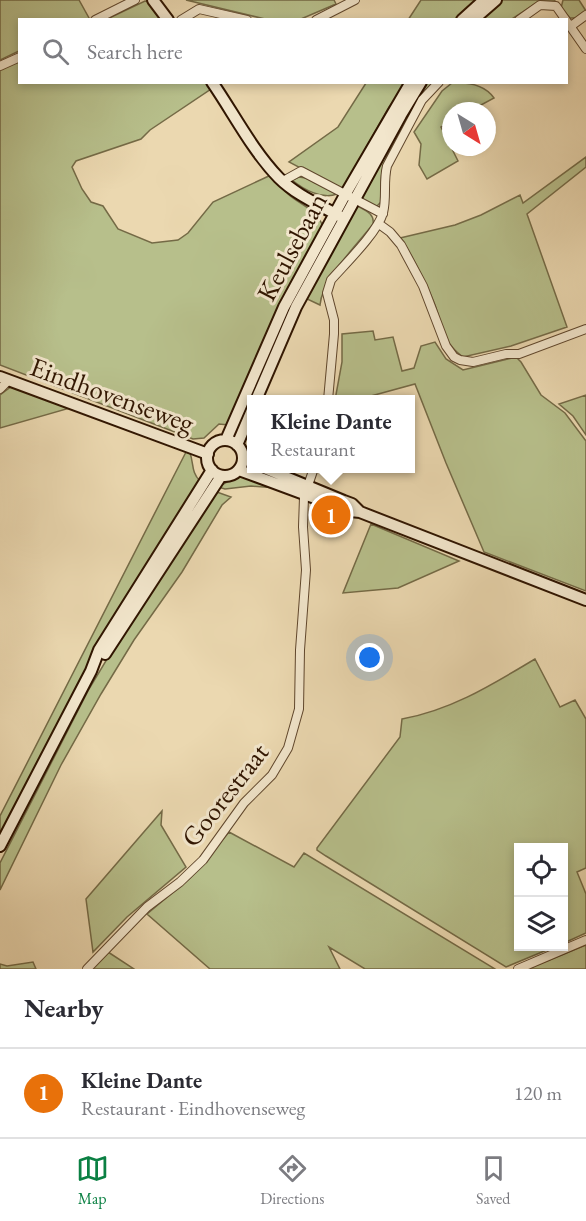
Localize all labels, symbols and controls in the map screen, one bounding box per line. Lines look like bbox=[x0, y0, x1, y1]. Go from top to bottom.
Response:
search box bbox=[18, 18, 568, 84]
icon: search bbox=[39, 35, 72, 68]
text: Search here bbox=[87, 37, 182, 66]
north arrow bbox=[442, 102, 496, 156]
street label: Keulsebaan bbox=[248, 186, 335, 307]
street label: Eindhovenseweg bbox=[25, 349, 199, 440]
popup bbox=[247, 395, 415, 473]
text: Kleine Dante bbox=[270, 407, 392, 436]
text: Restaurant bbox=[270, 436, 355, 462]
pin: 1 bbox=[312, 492, 350, 538]
your location bbox=[355, 643, 384, 672]
street label: Goorestraat bbox=[173, 735, 276, 854]
map controls bbox=[514, 843, 568, 951]
button: locate bbox=[514, 843, 568, 897]
button: layers bbox=[514, 897, 568, 951]
text: Nearby bbox=[24, 991, 104, 1025]
text: Kleine Dante bbox=[81, 1066, 202, 1095]
text: 1 bbox=[38, 1080, 49, 1106]
text: 120 m bbox=[514, 1080, 562, 1106]
text: Restaurant · Eindhovenseweg bbox=[81, 1095, 305, 1121]
tab: Map bbox=[76, 1152, 109, 1209]
tab: Directions bbox=[260, 1152, 325, 1209]
tab: Saved bbox=[476, 1152, 510, 1209]

